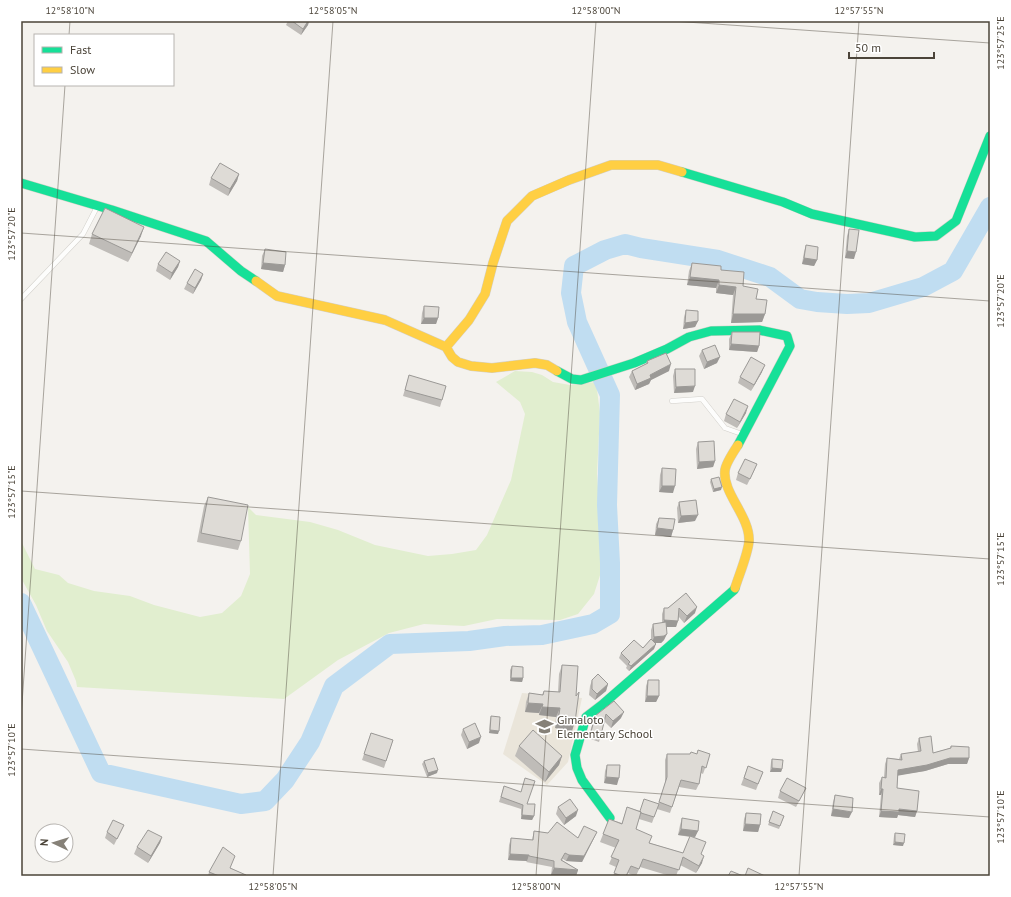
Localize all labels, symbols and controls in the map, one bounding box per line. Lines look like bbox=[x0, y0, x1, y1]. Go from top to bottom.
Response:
text: 12°58'10"N bbox=[45, 4, 95, 17]
text: 12°58'05"N bbox=[308, 4, 358, 17]
text: 12°58'00"N bbox=[571, 4, 621, 17]
text: 12°57'55"N bbox=[834, 4, 884, 17]
text: 123°57'25"E bbox=[994, 16, 1007, 70]
legend bbox=[34, 34, 174, 86]
scale bar bbox=[849, 34, 934, 60]
text: 50 m bbox=[855, 40, 881, 55]
text: Fast bbox=[70, 42, 91, 57]
text: Slow bbox=[70, 62, 95, 77]
text: 123°57'20"E bbox=[5, 207, 18, 261]
text: 123°57'20"E bbox=[994, 274, 1007, 328]
text: 123°57'15"E bbox=[5, 465, 18, 519]
text: 123°57'15"E bbox=[994, 532, 1007, 586]
place label: Gimaloto Elementary School bbox=[557, 712, 653, 741]
school or university icon: Gimaloto Elementary School bbox=[534, 716, 554, 736]
text: 123°57'10"E bbox=[5, 723, 18, 777]
text: 123°57'10"E bbox=[994, 790, 1007, 844]
north arrow bbox=[34, 823, 74, 863]
text: N bbox=[37, 838, 51, 846]
text: 12°58'05"N bbox=[248, 880, 298, 893]
text: 12°58'00"N bbox=[511, 880, 561, 893]
text: 12°57'55"N bbox=[774, 880, 824, 893]

